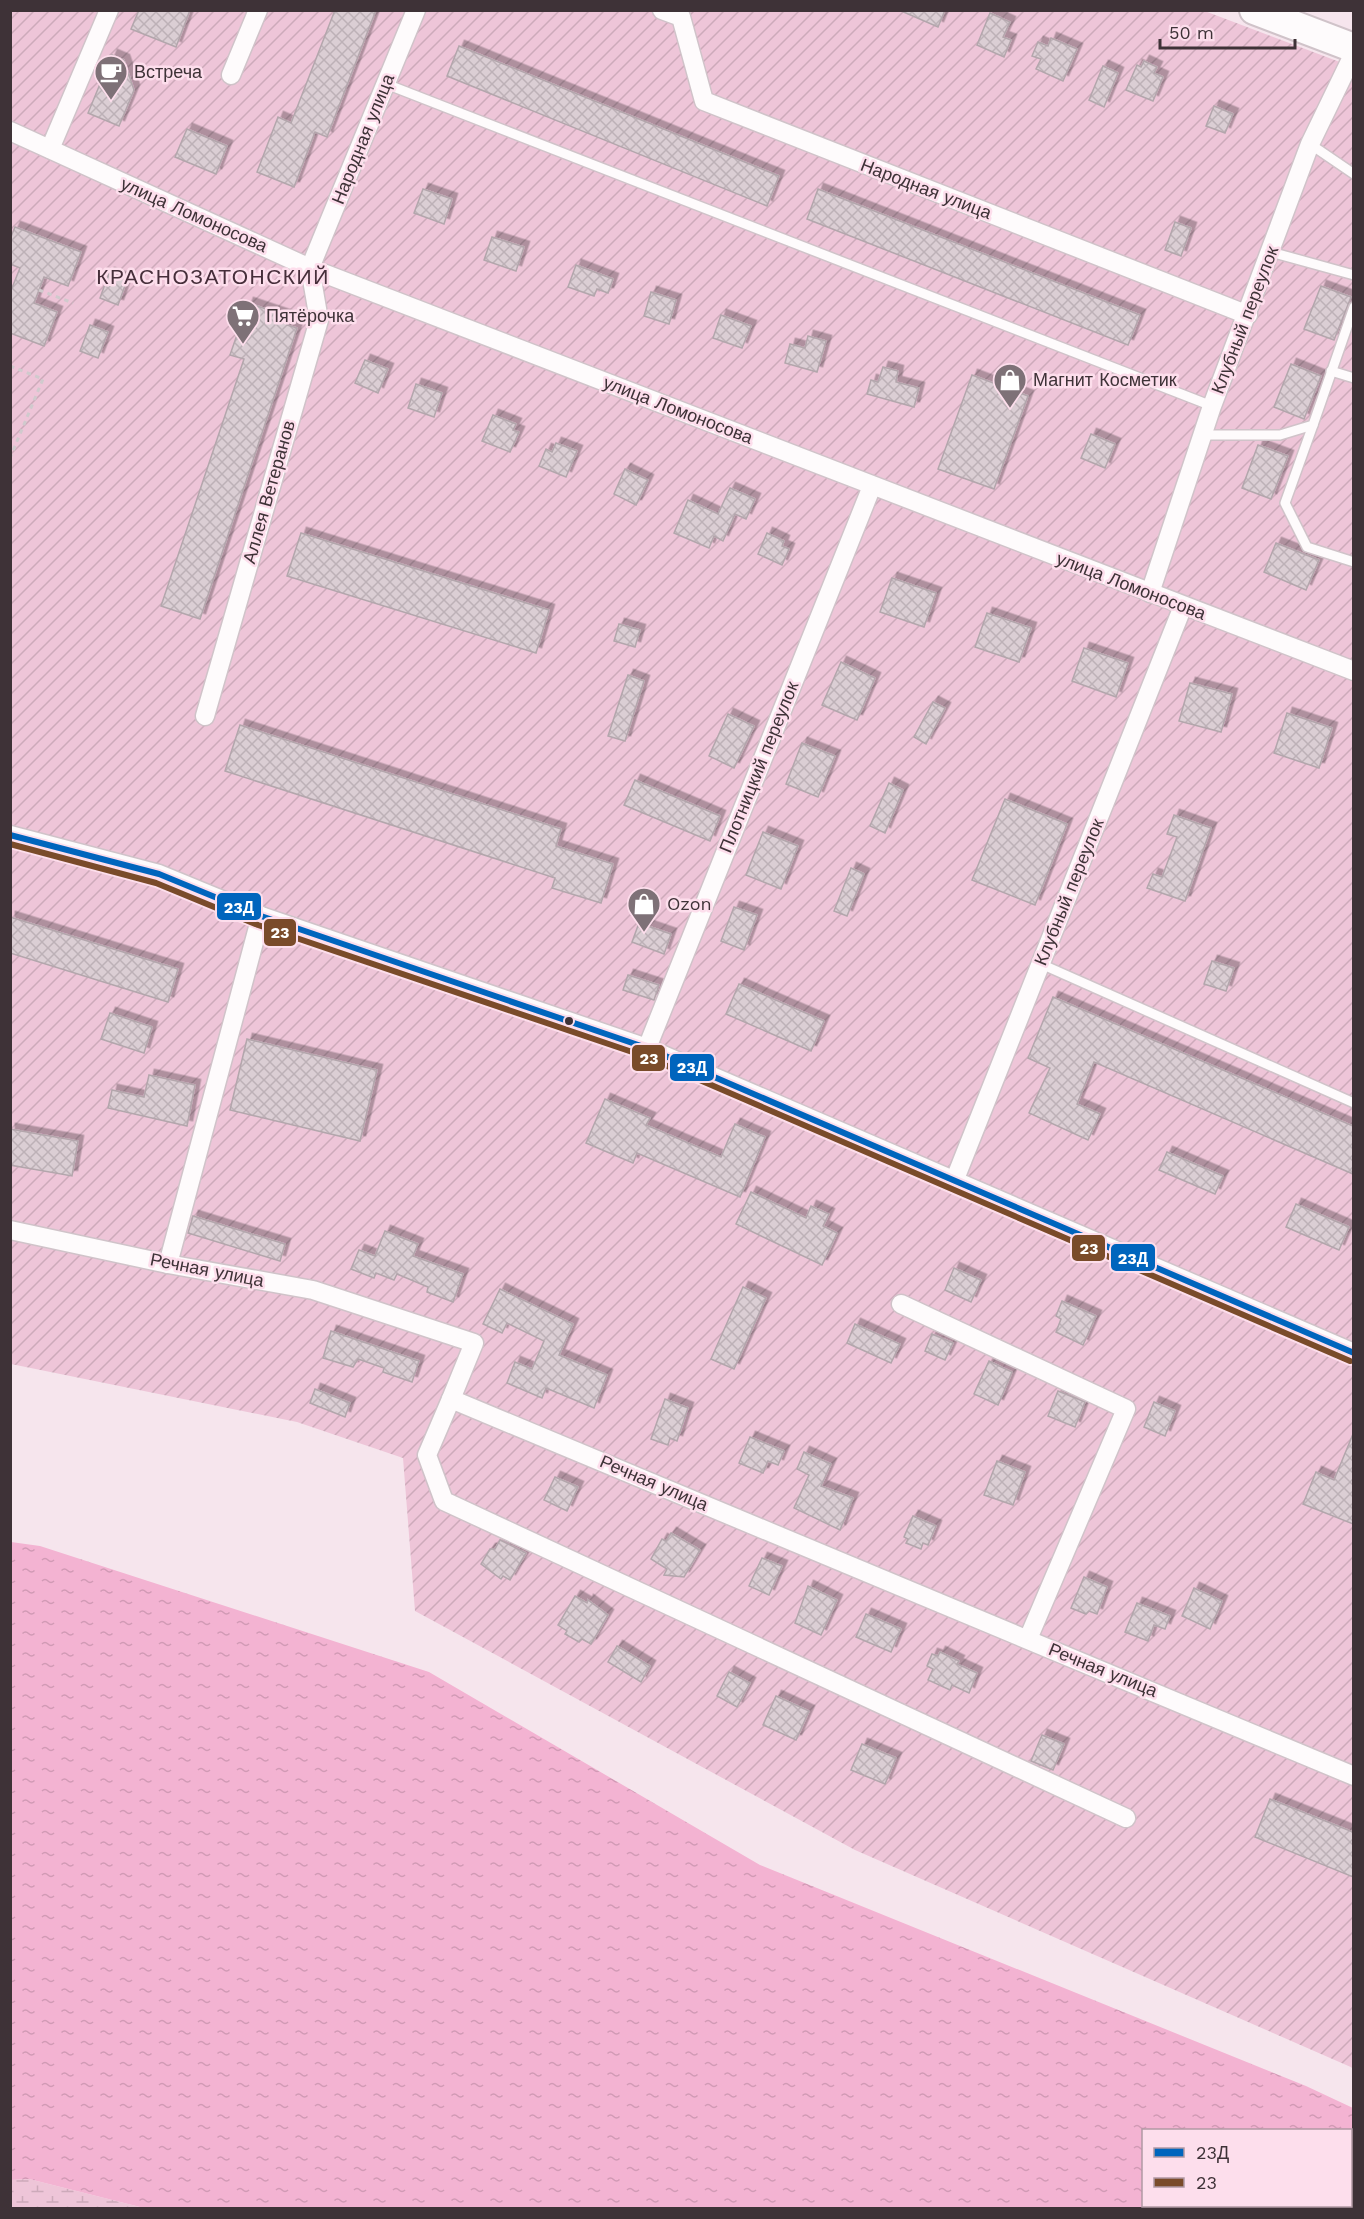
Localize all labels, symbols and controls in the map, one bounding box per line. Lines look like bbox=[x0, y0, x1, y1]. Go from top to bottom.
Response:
scale bar bbox=[1160, 12, 1295, 50]
text: 50 m bbox=[1169, 22, 1214, 43]
cafe icon: Встреча bbox=[93, 54, 129, 101]
place label: Встреча bbox=[134, 61, 203, 82]
street label: Народная улица bbox=[327, 70, 399, 207]
street label: Народная улица bbox=[858, 154, 995, 223]
street label: улица Ломоносова bbox=[118, 173, 272, 257]
street label: Клубный переулок bbox=[1207, 243, 1282, 397]
district label: КРАСНОЗАТОНСКИЙ bbox=[96, 264, 330, 289]
supermarket icon: Пятёрочка bbox=[225, 298, 261, 345]
place label: Пятёрочка bbox=[266, 305, 355, 326]
shop icon: Магнит Косметик bbox=[992, 362, 1028, 409]
place label: Магнит Косметик bbox=[1033, 369, 1177, 390]
street label: улица Ломоносова bbox=[600, 371, 757, 448]
street label: Аллея Ветеранов bbox=[238, 418, 299, 566]
street label: улица Ломоносова bbox=[1053, 547, 1210, 624]
street label: Плотницкий переулок bbox=[715, 678, 803, 855]
street label: Клубный переулок bbox=[1030, 815, 1108, 968]
shop icon: Ozon bbox=[626, 886, 662, 933]
line badge: 23Д bbox=[216, 892, 262, 921]
place label: Ozon bbox=[667, 893, 712, 914]
text: 23Д bbox=[224, 898, 255, 917]
line badge: 23 bbox=[263, 918, 297, 947]
text: 23 bbox=[270, 923, 290, 942]
unlabelled marker bbox=[563, 1015, 575, 1027]
line badge: 23 bbox=[631, 1044, 666, 1072]
text: 23 bbox=[639, 1049, 659, 1068]
line badge: 23Д bbox=[669, 1053, 715, 1082]
text: 23Д bbox=[677, 1058, 708, 1077]
line badge: 23 bbox=[1071, 1234, 1106, 1262]
text: 23 bbox=[1079, 1239, 1099, 1258]
line badge: 23Д bbox=[1110, 1243, 1156, 1272]
street label: Речная улица bbox=[148, 1248, 267, 1291]
text: 23Д bbox=[1118, 1249, 1149, 1268]
street label: Речная улица bbox=[597, 1450, 712, 1515]
street label: Речная улица bbox=[1046, 1638, 1161, 1701]
legend bbox=[1142, 2129, 1352, 2207]
text: 23Д bbox=[1196, 2142, 1229, 2163]
text: 23 bbox=[1196, 2172, 1217, 2193]

